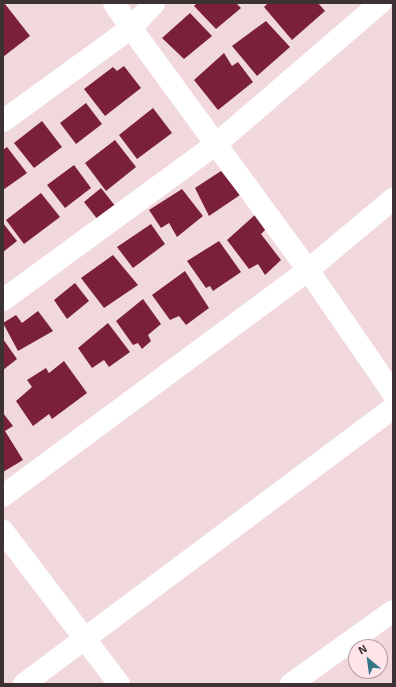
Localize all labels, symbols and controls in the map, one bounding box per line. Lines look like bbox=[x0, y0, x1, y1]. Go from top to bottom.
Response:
north arrow bbox=[348, 639, 388, 679]
text: N bbox=[356, 641, 369, 657]

